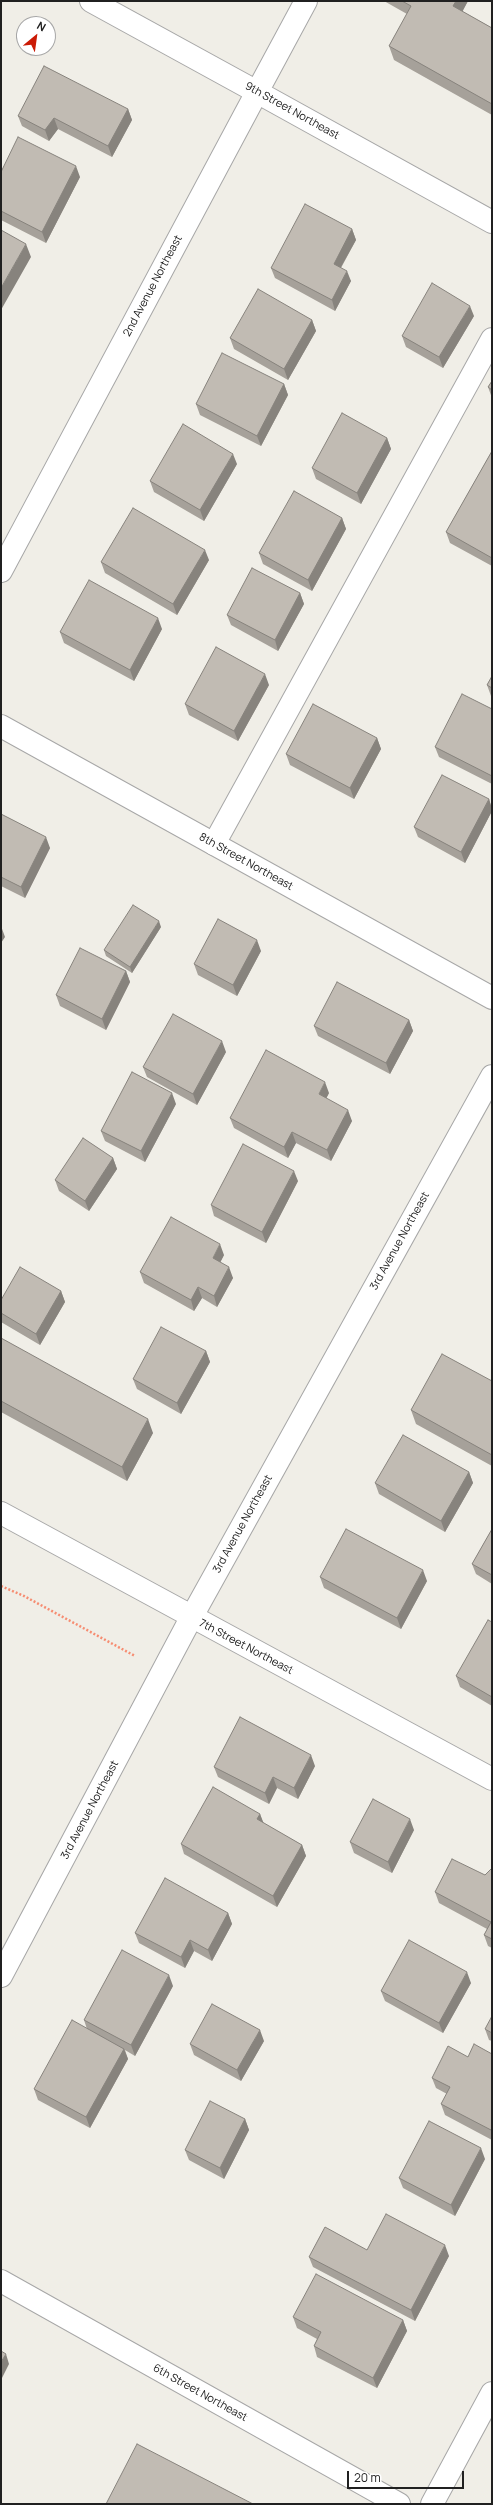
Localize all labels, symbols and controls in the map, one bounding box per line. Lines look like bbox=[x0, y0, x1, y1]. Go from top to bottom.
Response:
north arrow bbox=[16, 16, 56, 56]
text: N bbox=[34, 17, 49, 34]
street label: 9th Street Northeast bbox=[242, 80, 342, 142]
street label: 2nd Avenue Northeast bbox=[121, 233, 185, 339]
street label: 8th Street Northeast bbox=[197, 831, 295, 893]
street label: 3rd Avenue Northeast bbox=[368, 1190, 432, 1292]
street label: 3rd Avenue Northeast bbox=[211, 1473, 275, 1575]
street label: 7th Street Northeast bbox=[197, 1617, 295, 1677]
street label: 3rd Avenue Northeast bbox=[58, 1758, 122, 1862]
street label: 6th Street Northeast bbox=[150, 2362, 250, 2424]
scale bar bbox=[349, 2463, 466, 2489]
text: 20 m bbox=[354, 2469, 381, 2486]

